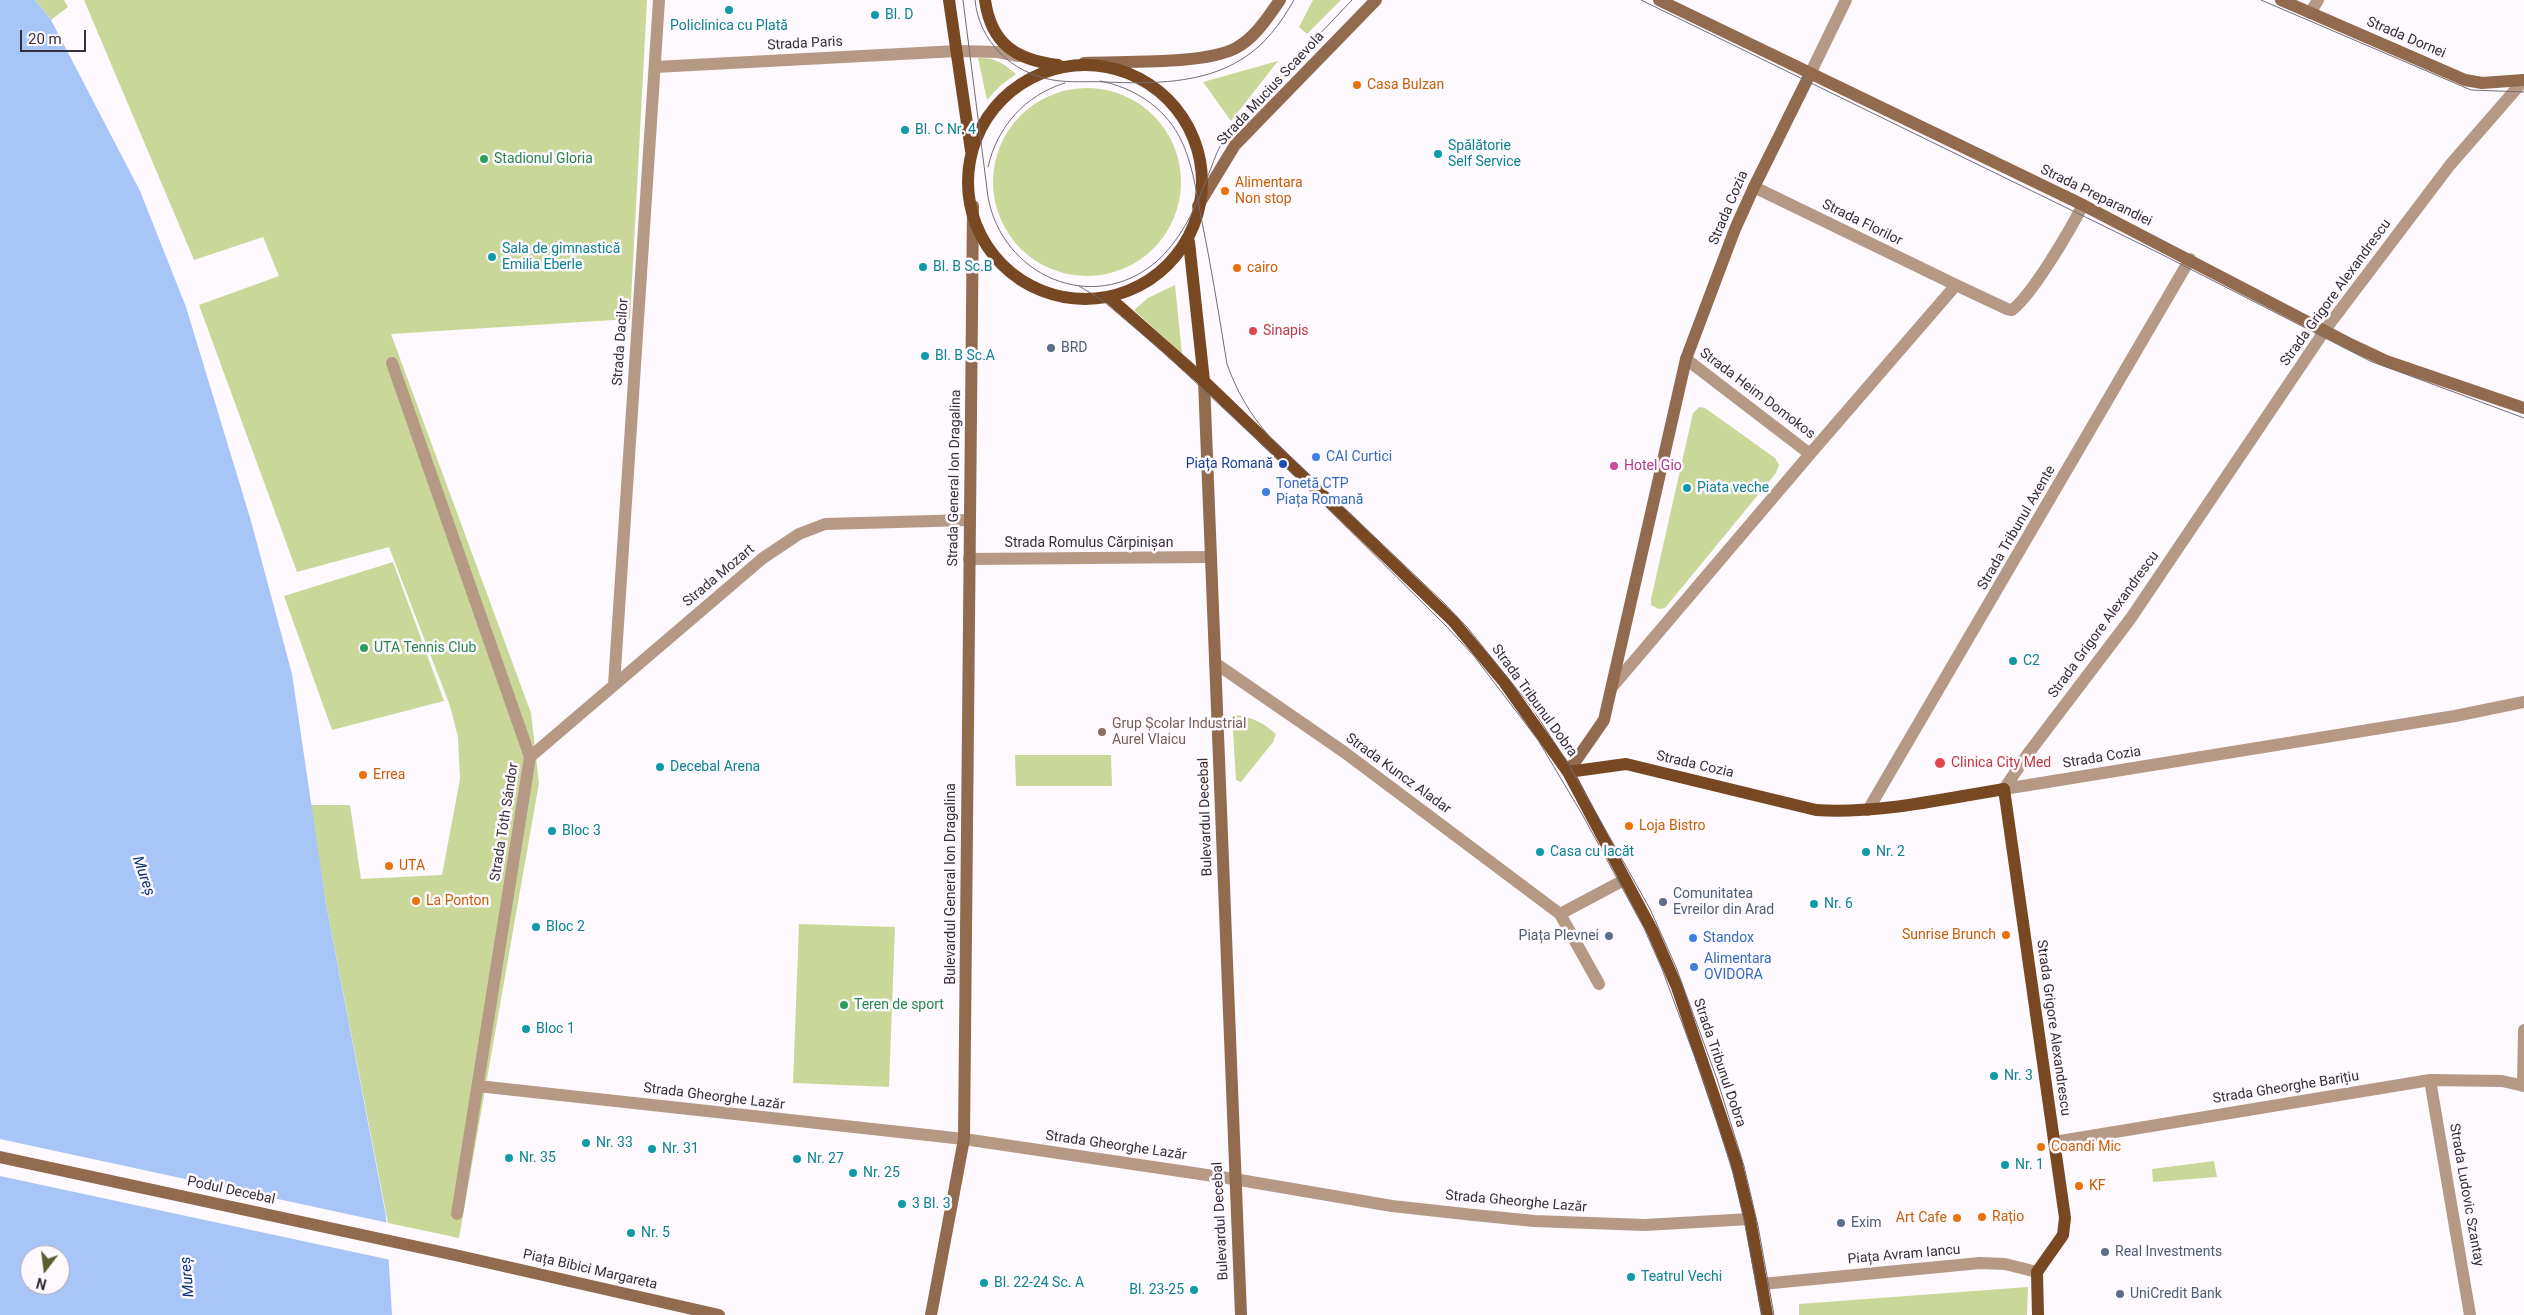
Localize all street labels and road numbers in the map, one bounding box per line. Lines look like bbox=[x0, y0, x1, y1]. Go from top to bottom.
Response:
street label: Strada Dornei bbox=[2364, 14, 2448, 62]
street label: Strada Mucius Scaevola bbox=[1214, 29, 1328, 149]
street label: Strada Paris bbox=[767, 34, 843, 54]
street label: Strada Preparandiei bbox=[2037, 162, 2155, 230]
street label: Strada Cozia bbox=[1706, 168, 1752, 248]
street label: Strada Florilor bbox=[1819, 196, 1905, 250]
street label: Strada Grigore Alexandrescu bbox=[2277, 216, 2395, 370]
street label: Strada Dacilor bbox=[610, 298, 632, 386]
street label: Strada Heim Domokos bbox=[1696, 345, 1818, 443]
street label: Strada General Ion Dragalina bbox=[945, 389, 965, 567]
street label: Strada Tribunul Axente bbox=[1974, 463, 2060, 593]
street label: Strada Romulus Cărpinișan bbox=[1005, 535, 1173, 551]
street label: Strada Mozart bbox=[680, 541, 758, 611]
street label: Strada Grigore Alexandrescu bbox=[2045, 548, 2163, 702]
street label: Strada Tribunul Dobra bbox=[1488, 641, 1580, 761]
street label: Strada Kuncz Aladar bbox=[1342, 730, 1454, 818]
street label: Strada Cozia bbox=[2062, 744, 2142, 772]
street label: Strada Cozia bbox=[1655, 748, 1735, 782]
street label: Bulevardul Decebal bbox=[1196, 757, 1216, 877]
street label: Strada Tóth Sándor bbox=[487, 762, 523, 882]
street label: Bulevardul General Ion Dragalina bbox=[943, 783, 959, 985]
street label: Strada Grigore Alexandrescu bbox=[2032, 939, 2074, 1117]
street label: Strada Tribunul Dobra bbox=[1689, 996, 1749, 1130]
street label: Strada Gheorghe Barițiu bbox=[2212, 1068, 2360, 1108]
street label: Strada Gheorghe Lazăr bbox=[642, 1080, 786, 1114]
street label: Strada Ludovic Szantay bbox=[2445, 1122, 2487, 1268]
street label: Strada Gheorghe Lazăr bbox=[1044, 1128, 1188, 1164]
street label: Bulevardul Decebal bbox=[1210, 1161, 1232, 1281]
street label: Podul Decebal bbox=[186, 1173, 276, 1209]
street label: Strada Gheorghe Lazăr bbox=[1444, 1187, 1588, 1217]
street label: Piața Avram Iancu bbox=[1847, 1242, 1961, 1268]
street label: Piața Bibici Margareta bbox=[521, 1246, 659, 1294]

